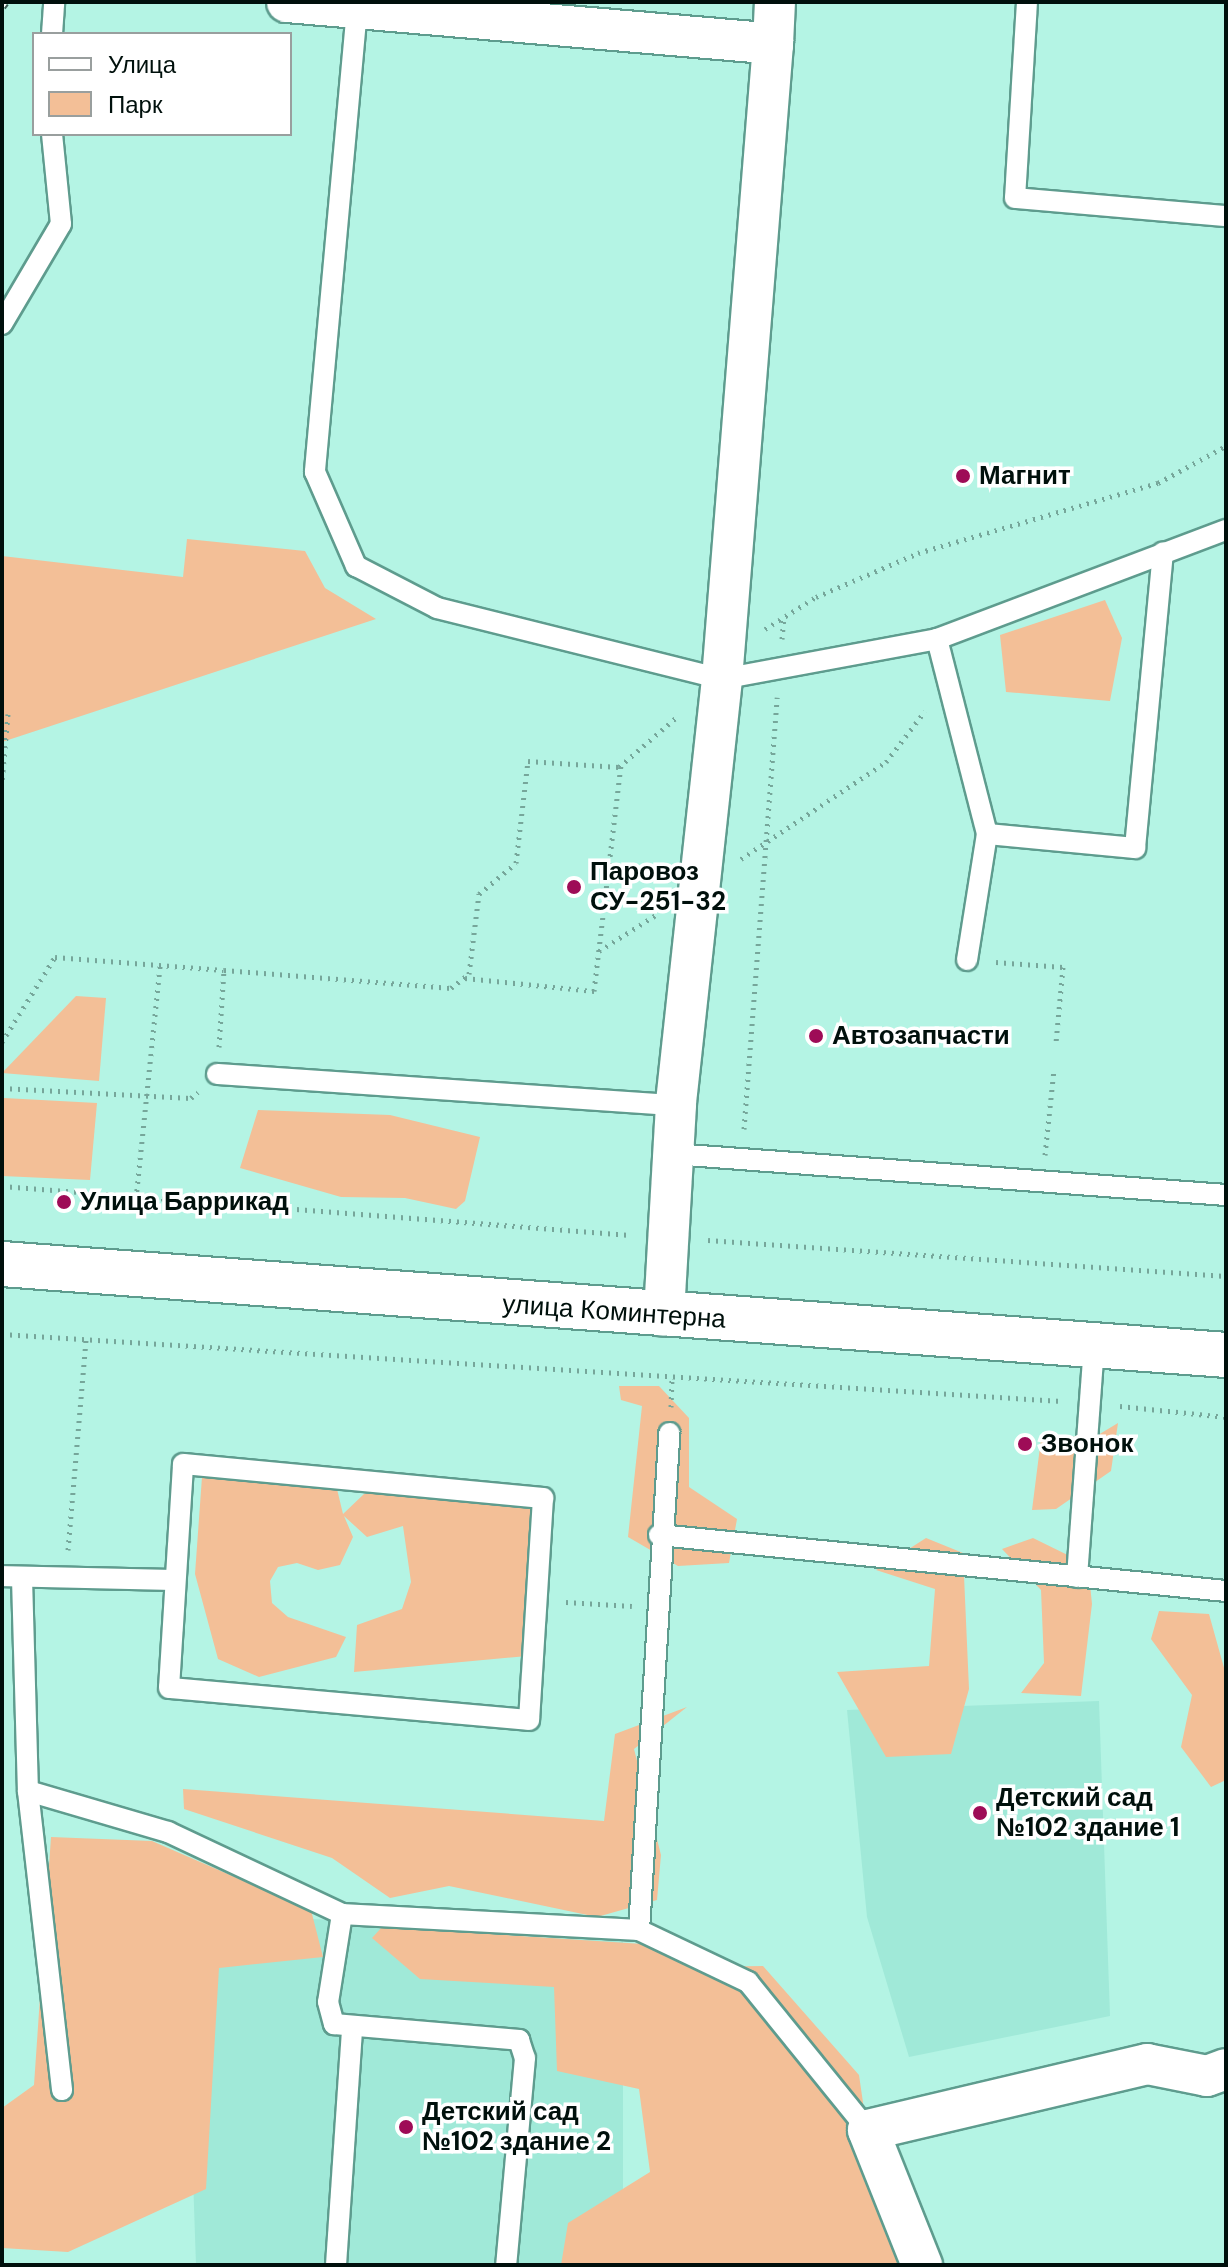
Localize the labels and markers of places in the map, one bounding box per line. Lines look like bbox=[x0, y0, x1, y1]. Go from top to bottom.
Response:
place label: Магнит bbox=[979, 460, 1071, 492]
marker: Магнит bbox=[954, 467, 972, 485]
place label: Паровоз СУ-251-32 bbox=[590, 856, 726, 918]
marker: Паровоз СУ-251-32 bbox=[565, 878, 583, 896]
place label: Автозапчасти bbox=[832, 1020, 1010, 1052]
marker: Автозапчасти bbox=[807, 1027, 825, 1045]
place label: Улица Баррикад bbox=[80, 1186, 289, 1218]
marker: Улица Баррикад bbox=[55, 1193, 73, 1211]
place label: Звонок bbox=[1041, 1428, 1133, 1460]
marker: Звонок bbox=[1016, 1435, 1034, 1453]
place label: Детский сад №102 здание 1 bbox=[996, 1782, 1179, 1844]
marker: Детский сад №102 здание 1 bbox=[971, 1804, 989, 1822]
place label: Детский сад №102 здание 2 bbox=[422, 2096, 611, 2158]
marker: Детский сад №102 здание 2 bbox=[397, 2118, 415, 2136]

